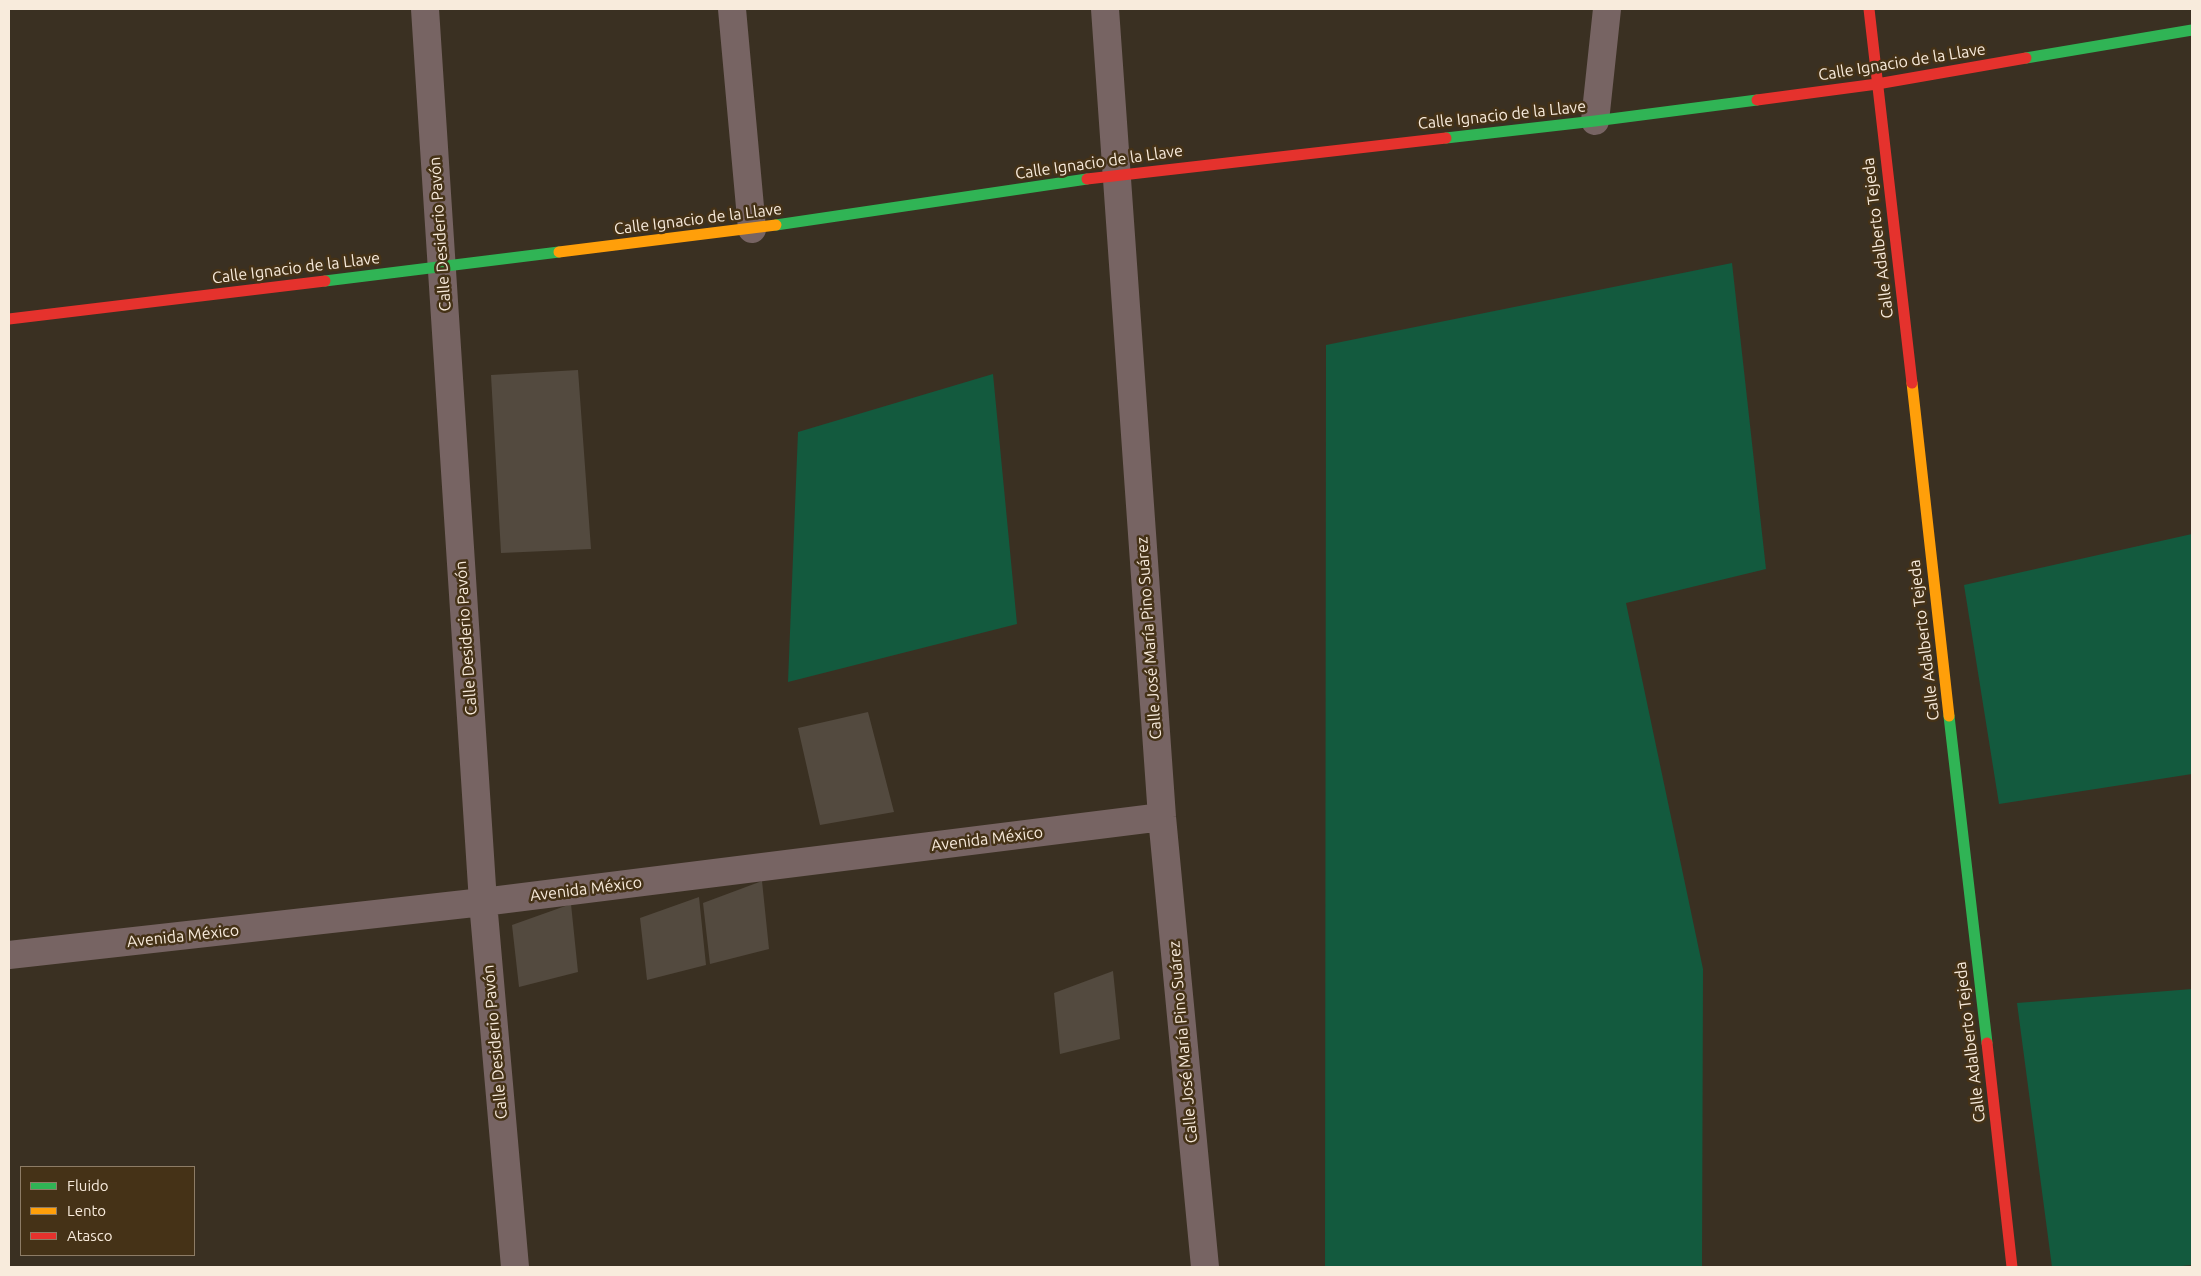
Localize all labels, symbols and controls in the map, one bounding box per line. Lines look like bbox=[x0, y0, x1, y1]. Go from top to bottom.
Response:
street label: Calle Ignacio de la Llave bbox=[1817, 39, 1987, 85]
street label: Calle Ignacio de la Llave bbox=[1417, 97, 1587, 133]
street label: Calle Ignacio de la Llave bbox=[1014, 141, 1184, 183]
street label: Calle Desiderio Pavón bbox=[425, 156, 455, 312]
street label: Calle Adalberto Tejeda bbox=[1859, 156, 1897, 320]
street label: Calle Ignacio de la Llave bbox=[613, 199, 783, 239]
street label: Calle Ignacio de la Llave bbox=[211, 248, 381, 288]
street label: Calle José María Pino Suárez bbox=[1132, 536, 1166, 740]
street label: Calle Adalberto Tejeda bbox=[1905, 558, 1943, 722]
street label: Calle Desiderio Pavón bbox=[451, 560, 481, 716]
street label: Avenida México bbox=[930, 823, 1044, 855]
street label: Avenida México bbox=[529, 873, 643, 905]
street label: Avenida México bbox=[126, 921, 240, 951]
street label: Calle José María Pino Suárez bbox=[1165, 940, 1201, 1144]
street label: Calle Adalberto Tejeda bbox=[1951, 960, 1989, 1124]
street label: Calle Desiderio Pavón bbox=[479, 964, 511, 1120]
legend bbox=[20, 1166, 195, 1256]
text: Fluido bbox=[67, 1177, 109, 1194]
text: Lento bbox=[67, 1202, 106, 1219]
text: Atasco bbox=[67, 1227, 113, 1244]

